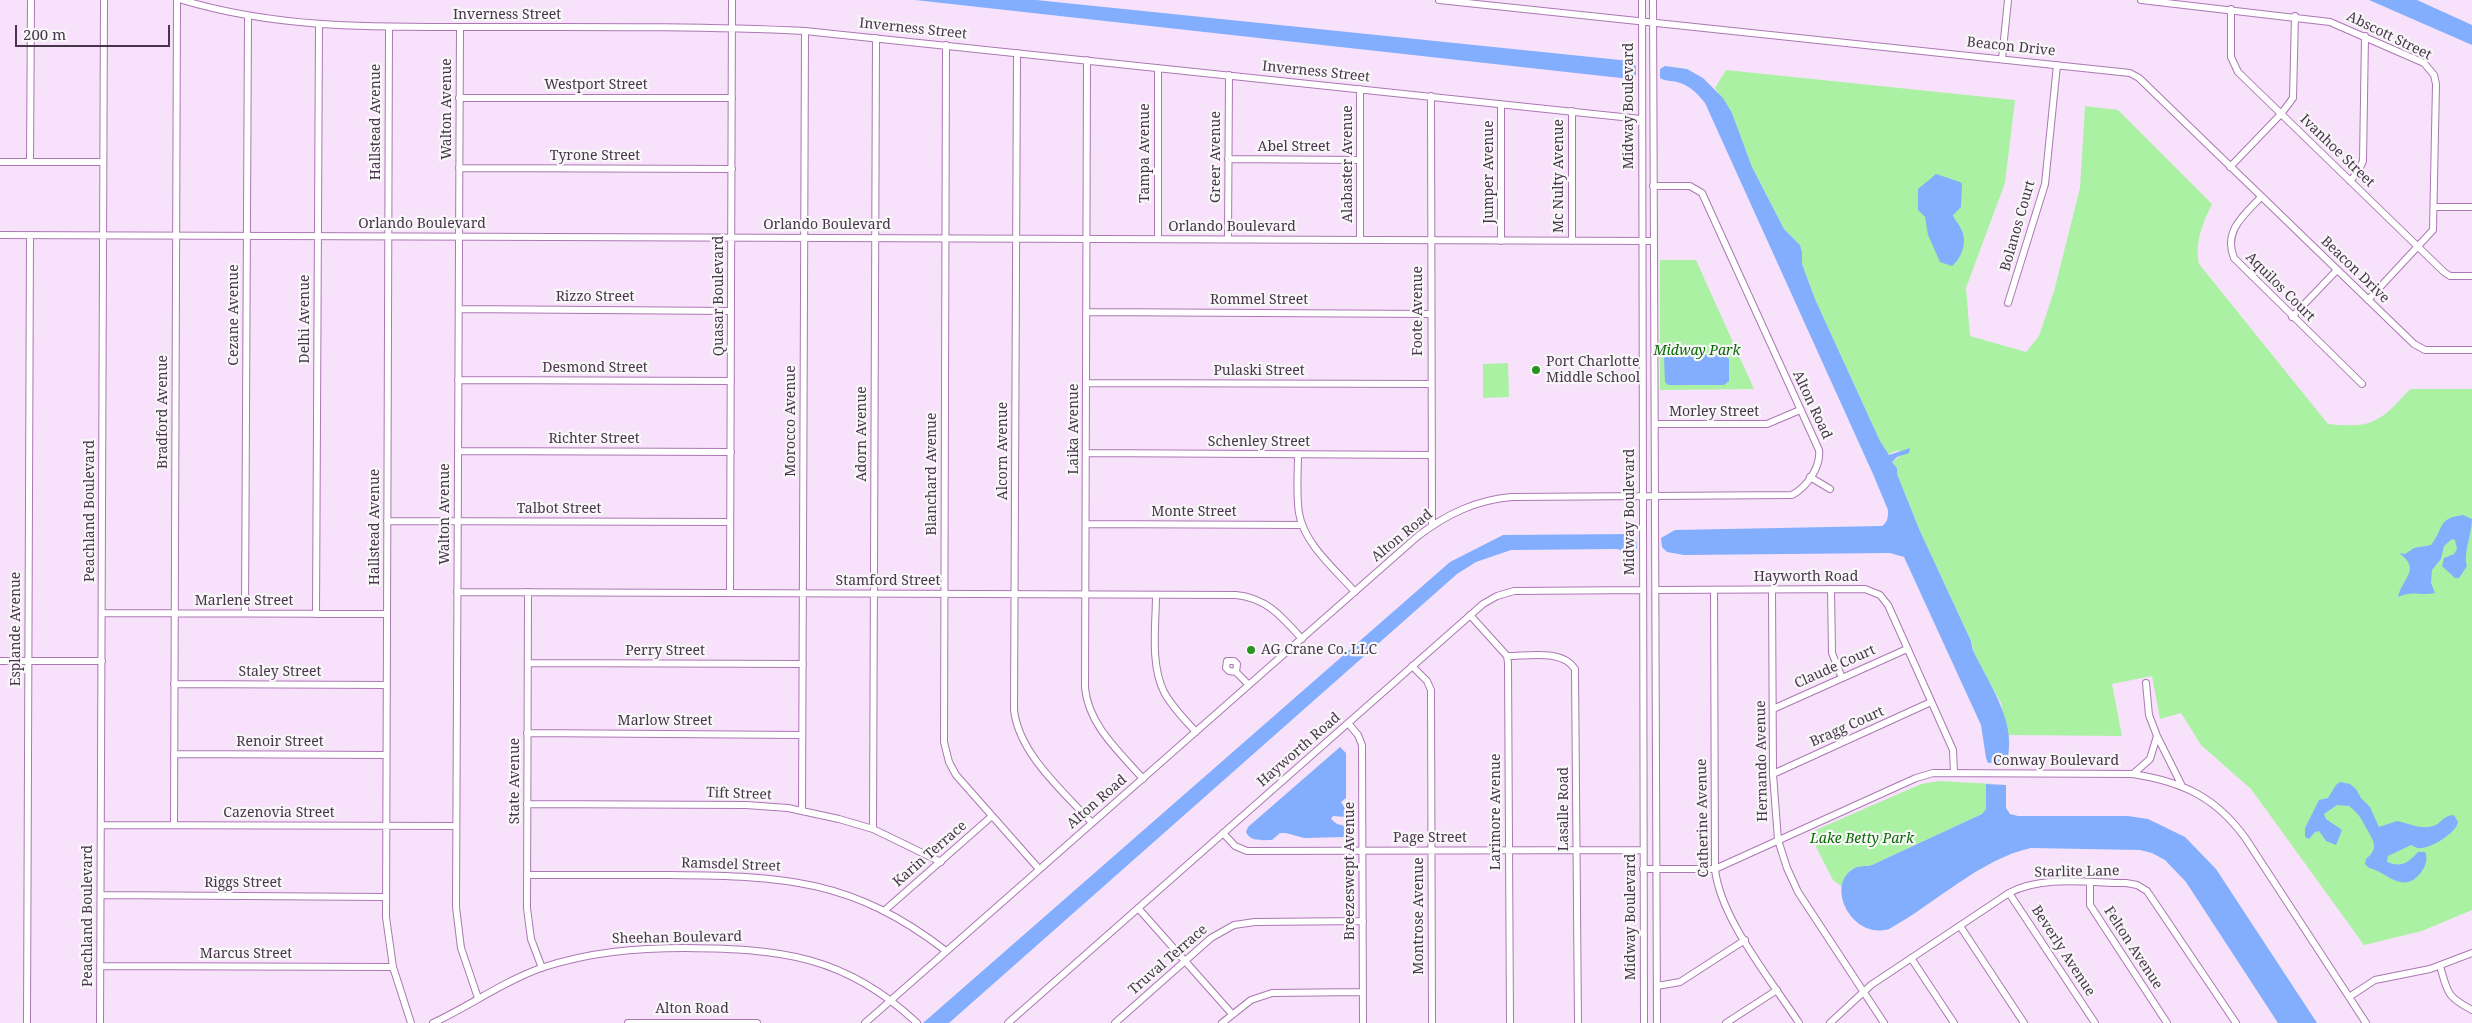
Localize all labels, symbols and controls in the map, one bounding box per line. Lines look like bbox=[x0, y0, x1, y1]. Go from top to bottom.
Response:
street label: Inverness Street bbox=[453, 7, 561, 23]
street label: Abscott Street bbox=[2344, 8, 2434, 64]
scale bar bbox=[18, 15, 172, 47]
street label: Inverness Street bbox=[858, 15, 968, 43]
text: 200 m bbox=[23, 24, 66, 44]
street label: Beacon Drive bbox=[1966, 34, 2056, 60]
street label: Midway Boulevard bbox=[1621, 43, 1637, 169]
street label: Walton Avenue bbox=[439, 58, 455, 160]
street label: Inverness Street bbox=[1261, 58, 1371, 86]
street label: Hallstead Avenue bbox=[368, 64, 384, 180]
street label: Westport Street bbox=[544, 77, 648, 93]
street label: Tampa Avenue bbox=[1137, 103, 1153, 203]
street label: Alabaster Avenue bbox=[1340, 105, 1356, 223]
street label: Greer Avenue bbox=[1208, 111, 1224, 203]
street label: Ivanhoe Street bbox=[2296, 111, 2378, 191]
street label: Mc Nulty Avenue bbox=[1551, 119, 1567, 233]
street label: Jumper Avenue bbox=[1481, 120, 1497, 224]
street label: Abel Street bbox=[1258, 139, 1330, 155]
street label: Tyrone Street bbox=[550, 148, 640, 164]
street label: Bolanos Court bbox=[1997, 179, 2039, 273]
street label: Orlando Boulevard bbox=[358, 216, 486, 232]
street label: Orlando Boulevard bbox=[763, 217, 891, 233]
street label: Orlando Boulevard bbox=[1168, 219, 1296, 235]
street label: Beacon Drive bbox=[2317, 233, 2393, 307]
street label: Quasar Boulevard bbox=[711, 236, 727, 356]
street label: Aquilos Court bbox=[2242, 249, 2318, 325]
street label: Cezane Avenue bbox=[226, 264, 242, 366]
street label: Foote Avenue bbox=[1410, 266, 1426, 356]
street label: Delhi Avenue bbox=[297, 274, 313, 364]
street label: Rizzo Street bbox=[556, 289, 634, 305]
street label: Rommel Street bbox=[1210, 292, 1308, 308]
park label: Midway Park bbox=[1653, 343, 1741, 359]
place label: Port Charlotte Middle School bbox=[1546, 354, 1640, 387]
street label: Bradford Avenue bbox=[155, 355, 171, 469]
street label: Desmond Street bbox=[542, 360, 648, 376]
street label: Pulaski Street bbox=[1213, 363, 1305, 379]
marker: Port Charlotte Middle School bbox=[1530, 364, 1542, 376]
street label: Morocco Avenue bbox=[783, 365, 799, 477]
street label: Alton Road bbox=[1789, 368, 1835, 442]
street label: Laika Avenue bbox=[1066, 384, 1082, 474]
street label: Adorn Avenue bbox=[854, 386, 870, 482]
street label: Alcorn Avenue bbox=[995, 402, 1011, 500]
street label: Morley Street bbox=[1669, 404, 1759, 420]
street label: Blanchard Avenue bbox=[924, 413, 940, 535]
street label: Richter Street bbox=[548, 431, 640, 447]
street label: Schenley Street bbox=[1208, 434, 1310, 450]
street label: Peachland Boulevard bbox=[82, 440, 98, 582]
street label: Midway Boulevard bbox=[1622, 449, 1638, 575]
street label: Walton Avenue bbox=[437, 463, 453, 565]
street label: Hallstead Avenue bbox=[367, 469, 383, 585]
street label: Talbot Street bbox=[517, 501, 601, 517]
street label: Monte Street bbox=[1151, 504, 1237, 520]
street label: Alton Road bbox=[1368, 506, 1436, 566]
street label: Hayworth Road bbox=[1754, 569, 1858, 585]
street label: Esplande Avenue bbox=[8, 572, 24, 686]
street label: Stamford Street bbox=[836, 573, 940, 589]
street label: Marlene Street bbox=[195, 593, 293, 609]
place label: AG Crane Co. LLC bbox=[1261, 642, 1377, 658]
street label: Claude Court bbox=[1792, 642, 1878, 692]
street label: Perry Street bbox=[625, 643, 705, 659]
marker: AG Crane Co. LLC bbox=[1245, 644, 1257, 656]
street label: Staley Street bbox=[239, 664, 321, 680]
street label: Hernando Avenue bbox=[1753, 700, 1771, 822]
street label: Bragg Court bbox=[1807, 703, 1887, 751]
street label: Hayworth Road bbox=[1254, 709, 1344, 791]
street label: Marlow Street bbox=[618, 713, 712, 729]
street label: Renoir Street bbox=[236, 734, 324, 750]
street label: State Avenue bbox=[507, 738, 523, 824]
street label: Conway Boulevard bbox=[1993, 753, 2119, 769]
street label: Larimore Avenue bbox=[1488, 754, 1504, 870]
street label: Catherine Avenue bbox=[1694, 758, 1712, 878]
street label: Lasalle Road bbox=[1556, 767, 1572, 851]
street label: Alton Road bbox=[1064, 772, 1130, 832]
street label: Tift Street bbox=[706, 784, 772, 804]
street label: Breezeswept Avenue bbox=[1342, 802, 1358, 940]
street label: Cazenovia Street bbox=[223, 805, 335, 821]
street label: Karin Terrace bbox=[890, 817, 970, 891]
street label: Page Street bbox=[1393, 830, 1467, 846]
park label: Lake Betty Park bbox=[1810, 831, 1914, 847]
street label: Peachland Boulevard bbox=[80, 845, 96, 987]
street label: Midway Boulevard bbox=[1623, 854, 1639, 980]
street label: Ramsdel Street bbox=[681, 855, 781, 875]
street label: Montrose Avenue bbox=[1411, 857, 1427, 975]
street label: Starlite Lane bbox=[2034, 863, 2120, 881]
street label: Riggs Street bbox=[204, 875, 282, 891]
street label: Beverly Avenue bbox=[2027, 902, 2099, 1000]
street label: Felton Avenue bbox=[2100, 903, 2166, 993]
street label: Truval Terrace bbox=[1125, 921, 1211, 999]
street label: Sheehan Boulevard bbox=[612, 928, 742, 948]
street label: Marcus Street bbox=[200, 946, 292, 962]
street label: Alton Road bbox=[655, 1001, 729, 1017]

